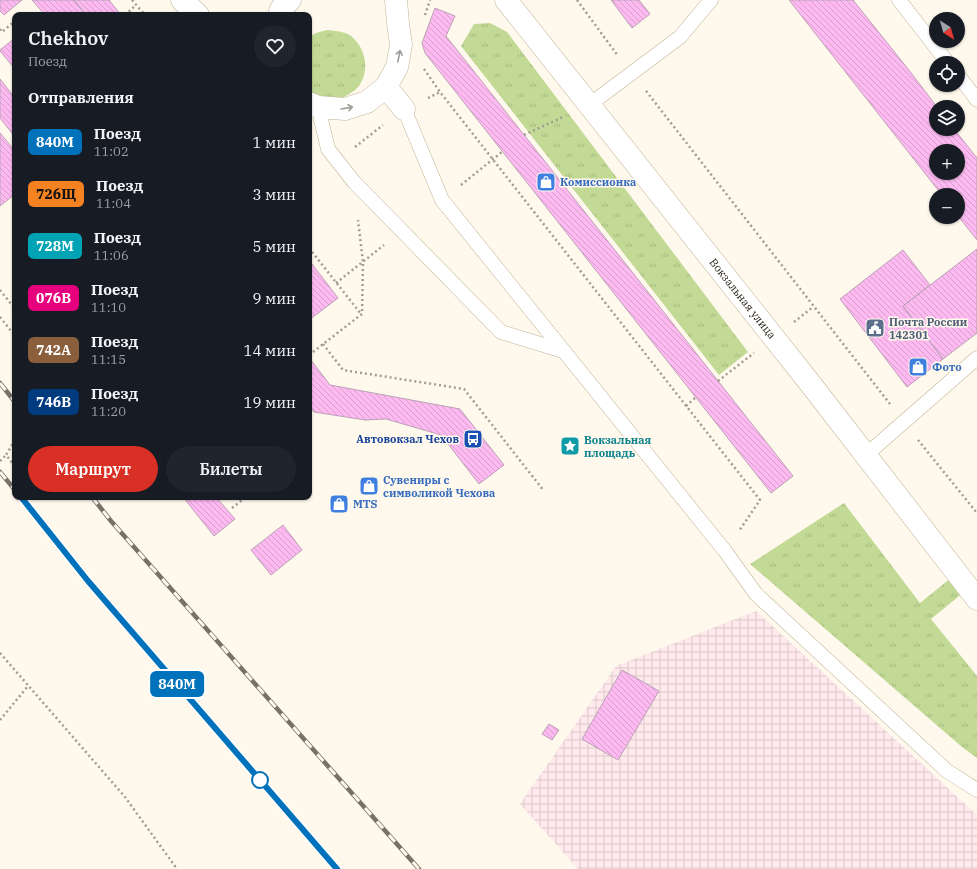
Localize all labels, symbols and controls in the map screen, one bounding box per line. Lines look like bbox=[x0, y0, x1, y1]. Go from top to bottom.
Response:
north arrow bbox=[929, 12, 965, 48]
map controls bbox=[929, 12, 965, 224]
button: heart bbox=[254, 25, 296, 67]
text: Chekhov bbox=[28, 26, 108, 50]
one-way arrow bbox=[396, 50, 404, 63]
text: Поезд bbox=[28, 53, 67, 70]
button: locate bbox=[929, 56, 965, 92]
text: Отправления bbox=[28, 88, 134, 107]
button: layers bbox=[929, 100, 965, 136]
one-way arrow bbox=[340, 104, 353, 112]
text: Поезд bbox=[94, 124, 141, 143]
text: 840М bbox=[36, 133, 74, 151]
text: 1 мин bbox=[252, 133, 296, 152]
text: 11:02 bbox=[94, 143, 129, 160]
button: + bbox=[929, 144, 965, 180]
shop icon: Комиссионка bbox=[535, 171, 557, 193]
place label: Комиссионка bbox=[560, 175, 636, 189]
text: Поезд bbox=[96, 176, 143, 195]
text: 726Щ bbox=[36, 185, 76, 203]
text: 3 мин bbox=[252, 185, 296, 204]
button: − bbox=[929, 188, 965, 224]
text: 11:04 bbox=[96, 195, 131, 212]
text: Поезд bbox=[94, 228, 141, 247]
text: 728М bbox=[36, 237, 74, 255]
text: 5 мин bbox=[252, 237, 296, 256]
text: 11:06 bbox=[94, 247, 129, 264]
street label: Вокзальная улица bbox=[706, 255, 779, 342]
text: Поезд bbox=[91, 280, 138, 299]
text: 076В bbox=[36, 289, 71, 307]
text: 9 мин bbox=[252, 289, 296, 308]
text: 11:10 bbox=[91, 299, 126, 316]
place label: Почта России 142301 bbox=[889, 315, 968, 342]
public building icon: Почта России 142301 bbox=[864, 317, 886, 339]
text: Поезд bbox=[91, 332, 138, 351]
text: 742А bbox=[36, 341, 71, 359]
text: 14 мин bbox=[243, 341, 296, 360]
text: 11:15 bbox=[91, 351, 126, 368]
shop icon: Фото bbox=[907, 356, 929, 378]
place label: Фото bbox=[932, 360, 962, 374]
text: Поезд bbox=[91, 384, 138, 403]
text: 746В bbox=[36, 393, 71, 411]
text: 19 мин bbox=[243, 393, 296, 412]
text: 11:20 bbox=[91, 403, 126, 420]
bus stop icon: Автовокзал Чехов bbox=[462, 428, 484, 450]
place label: Автовокзал Чехов bbox=[356, 432, 459, 446]
place label: Вокзальная площадь bbox=[584, 433, 652, 460]
place icon: Вокзальная площадь bbox=[559, 435, 581, 457]
button: Маршрут bbox=[28, 446, 158, 492]
button: Билеты bbox=[166, 446, 296, 492]
place label: Сувениры с символикой Чехова bbox=[383, 473, 495, 500]
shop icon: Сувениры с символикой Чехова bbox=[358, 475, 380, 497]
shop icon: MTS bbox=[328, 493, 350, 515]
place label: MTS bbox=[353, 497, 378, 511]
line badge: 840М bbox=[149, 671, 205, 697]
text: 840М bbox=[158, 675, 196, 693]
unlabelled marker bbox=[251, 771, 269, 789]

